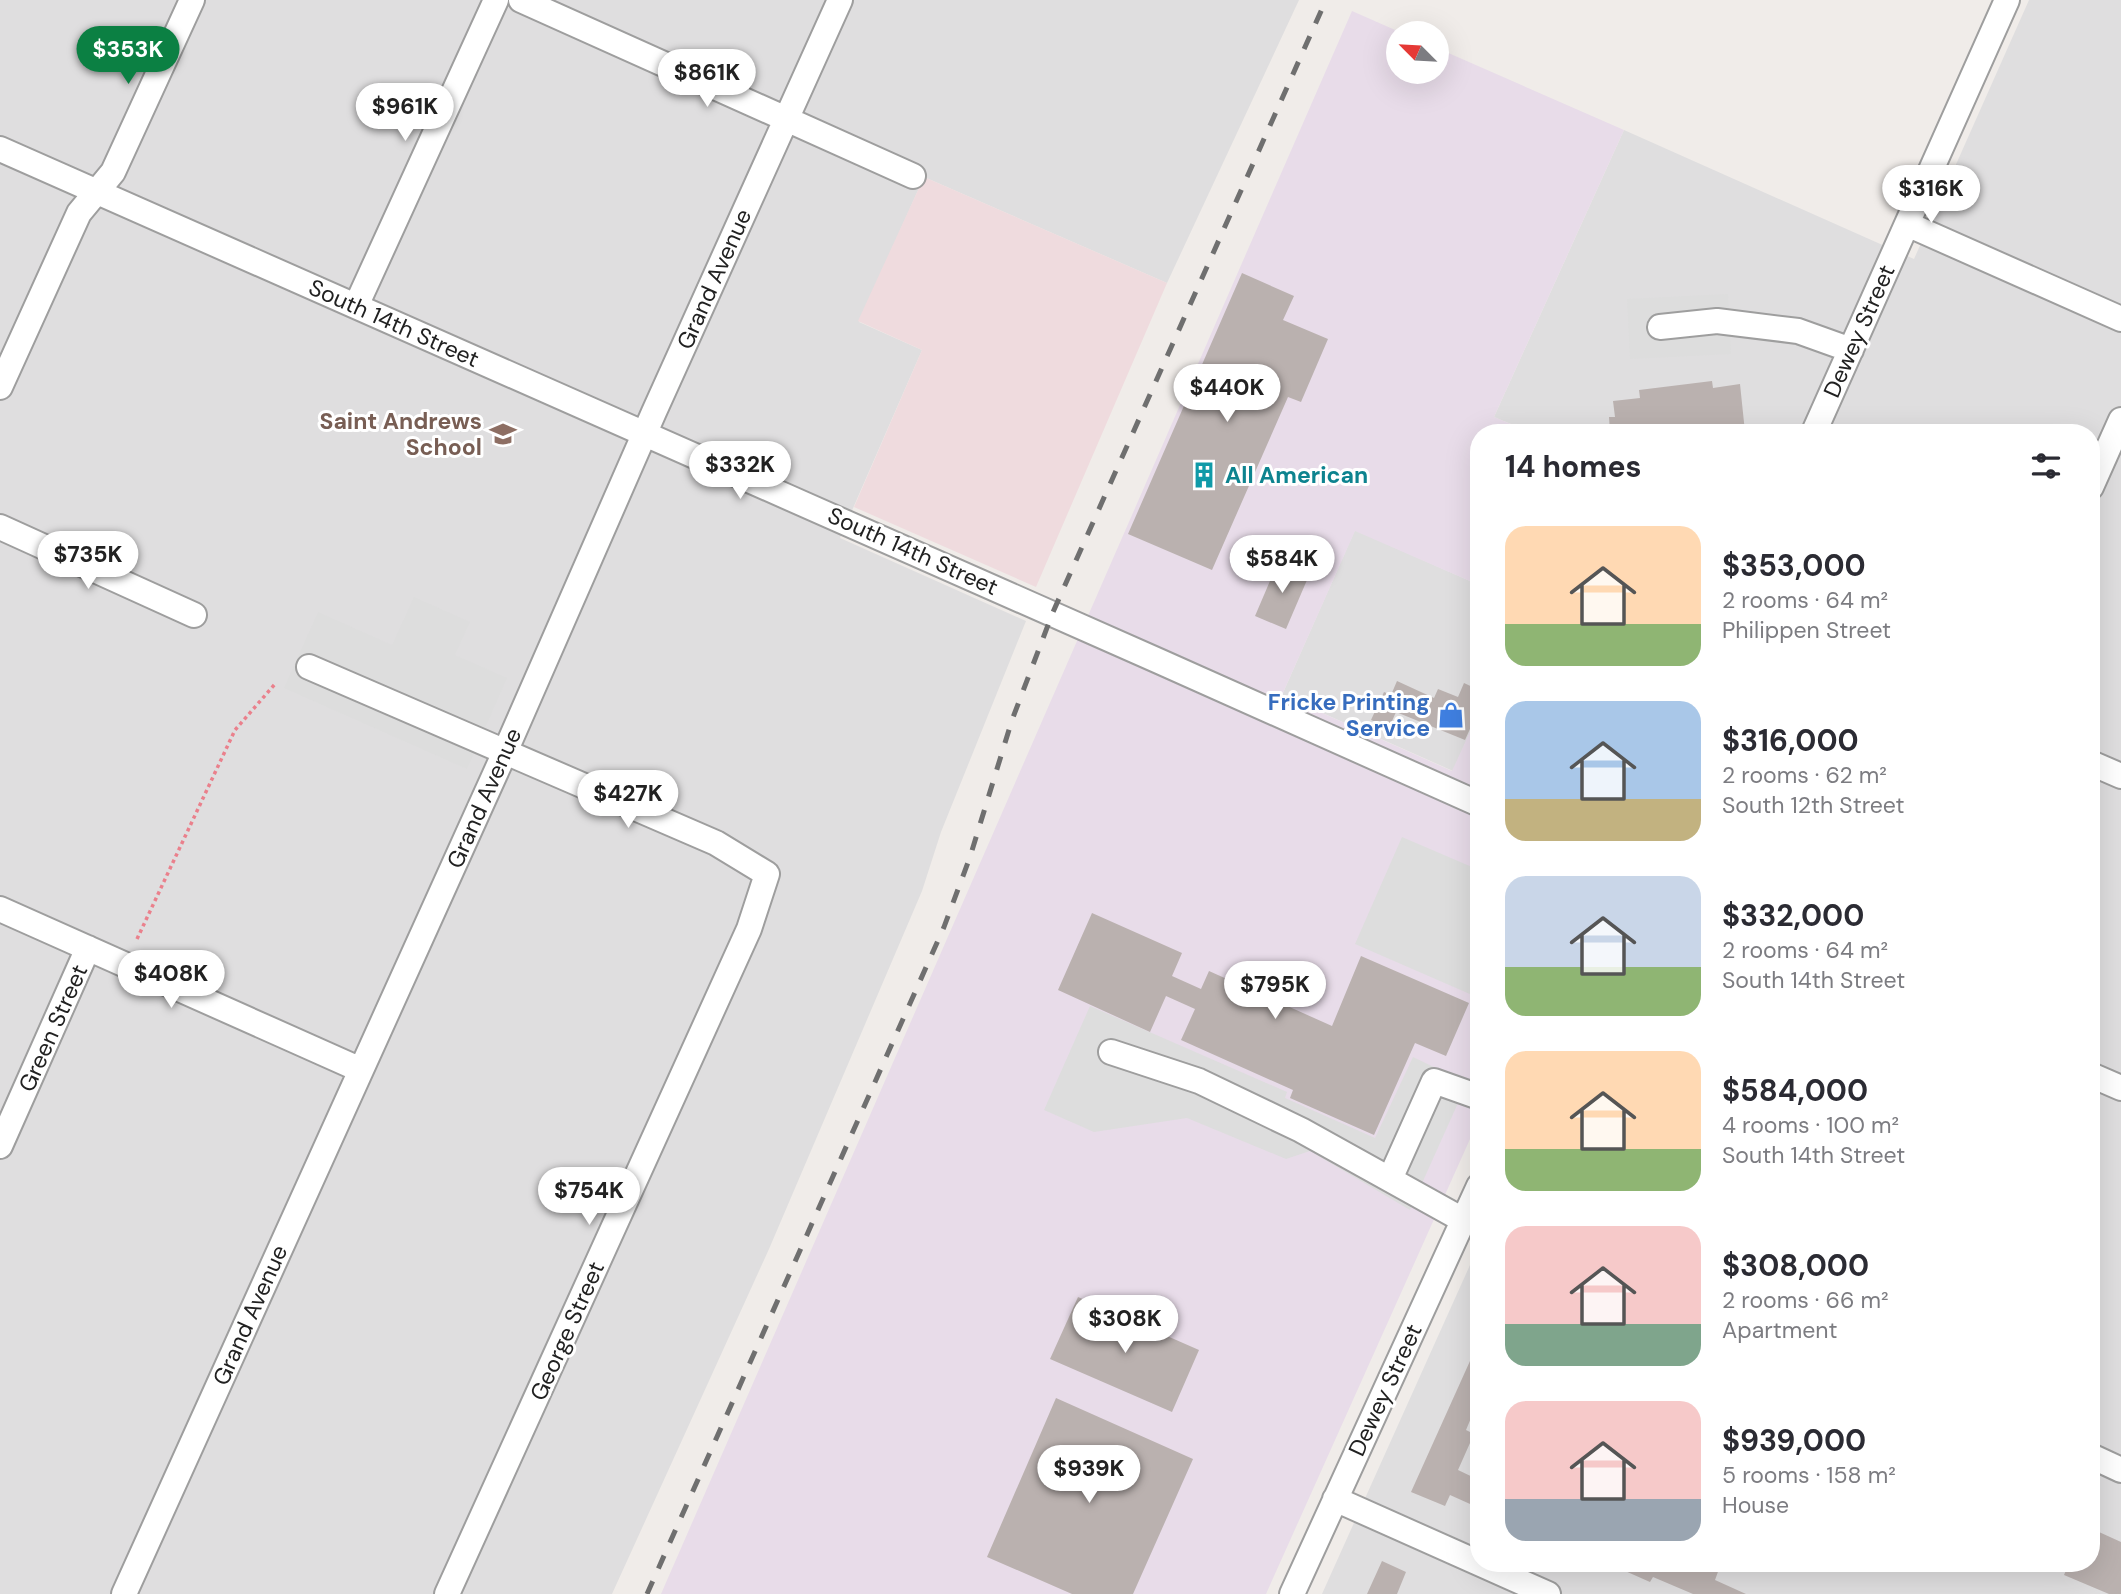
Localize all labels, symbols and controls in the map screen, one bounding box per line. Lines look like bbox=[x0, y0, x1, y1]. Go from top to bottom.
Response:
north arrow bbox=[1386, 21, 1449, 84]
map controls bbox=[1386, 21, 1449, 84]
pin: $353K bbox=[79, 27, 177, 86]
text: $353K bbox=[93, 34, 163, 64]
pin: $861K bbox=[658, 50, 756, 109]
text: $861K bbox=[674, 57, 740, 87]
pin: $961K bbox=[356, 83, 454, 143]
text: $961K bbox=[372, 91, 438, 121]
pin: $316K bbox=[1882, 166, 1980, 225]
text: $316K bbox=[1898, 173, 1964, 203]
street label: Grand Avenue bbox=[670, 204, 758, 354]
street label: Dewey Street bbox=[1816, 260, 1902, 402]
street label: South 14th Street bbox=[304, 272, 484, 374]
pin: $440K bbox=[1178, 364, 1276, 424]
text: $440K bbox=[1189, 372, 1265, 402]
place label: Saint Andrews School bbox=[320, 406, 482, 462]
school or university icon: Saint Andrews School bbox=[488, 419, 518, 449]
pin: $332K bbox=[691, 442, 789, 501]
text: 14 homes bbox=[1505, 447, 1642, 486]
icon: filters bbox=[2027, 447, 2065, 485]
text: $332K bbox=[705, 449, 775, 479]
building icon: All American bbox=[1189, 460, 1219, 490]
place label: All American bbox=[1225, 460, 1368, 490]
street label: South 14th Street bbox=[823, 500, 1003, 602]
pin: $735K bbox=[39, 532, 137, 591]
pin: $584K bbox=[1233, 536, 1331, 595]
text: $735K bbox=[53, 539, 123, 569]
text: $584K bbox=[1246, 543, 1318, 573]
text: $353,000 bbox=[1722, 546, 1866, 585]
icon: home bbox=[1561, 554, 1645, 638]
text: 2 rooms · 64 m² bbox=[1722, 585, 1888, 615]
text: Philippen Street bbox=[1722, 615, 1891, 645]
place label: Fricke Printing Service bbox=[1268, 687, 1430, 743]
shop icon: Fricke Printing Service bbox=[1436, 700, 1466, 730]
text: $316,000 bbox=[1722, 721, 1859, 760]
street label: Grand Avenue bbox=[440, 723, 528, 873]
icon: home bbox=[1561, 729, 1645, 813]
text: 2 rooms · 62 m² bbox=[1722, 760, 1887, 790]
pin: $427K bbox=[579, 770, 677, 830]
text: $427K bbox=[593, 778, 663, 808]
text: South 12th Street bbox=[1722, 790, 1904, 820]
text: $332,000 bbox=[1722, 896, 1864, 935]
icon: home bbox=[1561, 904, 1645, 988]
text: 2 rooms · 64 m² bbox=[1722, 935, 1888, 965]
pin: $408K bbox=[122, 950, 220, 1010]
text: $408K bbox=[134, 958, 208, 988]
street label: Green Street bbox=[12, 960, 94, 1096]
pin: $795K bbox=[1226, 962, 1324, 1021]
text: South 14th Street bbox=[1722, 965, 1905, 995]
text: $795K bbox=[1240, 969, 1310, 999]
text: $584,000 bbox=[1722, 1071, 1868, 1110]
icon: home bbox=[1561, 1079, 1645, 1163]
text: 4 rooms · 100 m² bbox=[1722, 1110, 1899, 1140]
text: South 14th Street bbox=[1722, 1140, 1905, 1170]
pin: $754K bbox=[540, 1168, 638, 1227]
text: $754K bbox=[554, 1175, 624, 1205]
street label: Grand Avenue bbox=[206, 1240, 294, 1390]
text: $308,000 bbox=[1722, 1246, 1869, 1285]
icon: home bbox=[1561, 1254, 1645, 1338]
street label: George Street bbox=[523, 1257, 611, 1405]
text: 2 rooms · 66 m² bbox=[1722, 1285, 1889, 1315]
pin: $308K bbox=[1076, 1296, 1174, 1355]
text: $308K bbox=[1088, 1303, 1162, 1333]
text: Apartment bbox=[1722, 1315, 1837, 1345]
street label: Dewey Street bbox=[1341, 1319, 1429, 1461]
text: $939,000 bbox=[1722, 1421, 1866, 1460]
icon: home bbox=[1561, 1429, 1645, 1513]
pin: $939K bbox=[1040, 1446, 1138, 1505]
text: $939K bbox=[1053, 1453, 1125, 1483]
text: 5 rooms · 158 m² bbox=[1722, 1460, 1896, 1490]
text: House bbox=[1722, 1490, 1789, 1520]

